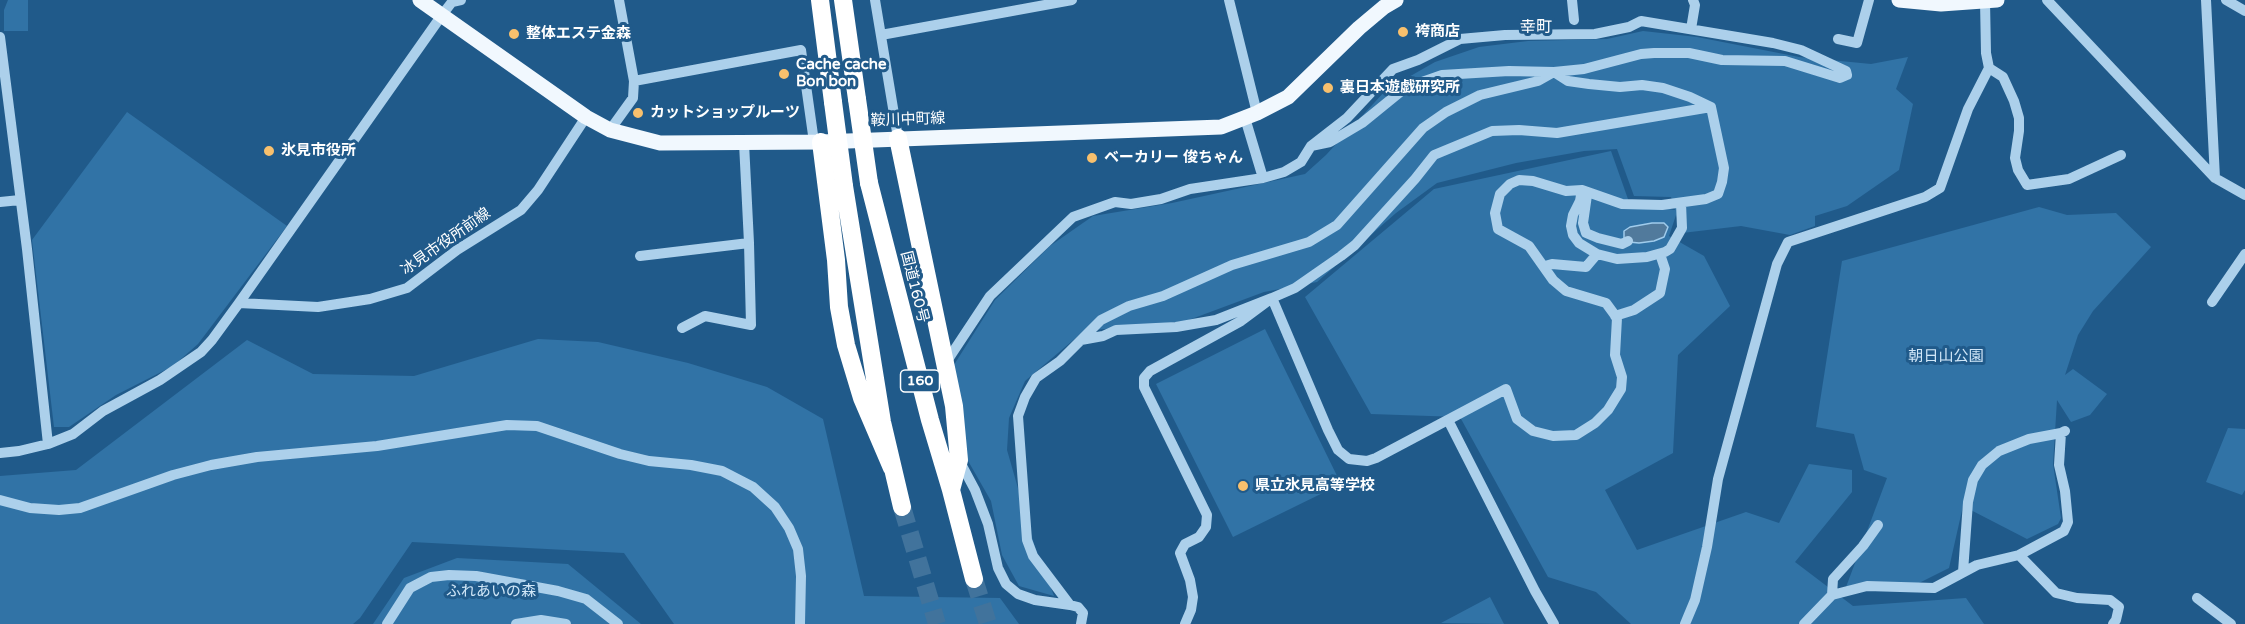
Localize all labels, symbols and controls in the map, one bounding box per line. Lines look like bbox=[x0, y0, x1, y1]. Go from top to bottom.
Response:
district label: 幸町 bbox=[1520, 18, 1552, 38]
place label: 袴商店 bbox=[1415, 23, 1460, 41]
place label: 整体エステ金森 bbox=[526, 25, 631, 43]
marker: 袴商店 bbox=[1396, 25, 1410, 39]
marker: 整体エステ金森 bbox=[507, 27, 521, 41]
place label: Cache cache Bon bon bbox=[796, 56, 886, 91]
marker: Cache cache Bon bon bbox=[777, 67, 791, 81]
place label: 裏日本遊戯研究所 bbox=[1340, 79, 1460, 97]
marker: 裏日本遊戯研究所 bbox=[1321, 81, 1335, 95]
place label: カットショップルーツ bbox=[650, 104, 800, 122]
marker: カットショップルーツ bbox=[631, 106, 645, 120]
street label: 鞍川中町線 bbox=[870, 110, 946, 130]
place label: 氷見市役所 bbox=[281, 142, 356, 160]
marker: 氷見市役所 bbox=[262, 144, 276, 158]
place label: ベーカリー 俊ちゃん bbox=[1104, 149, 1243, 167]
marker: ベーカリー 俊ちゃん bbox=[1085, 151, 1099, 165]
street label: 冰見市役所前線 bbox=[398, 205, 494, 279]
street label: 国道160号 bbox=[896, 249, 932, 325]
park label: 朝日山公園 bbox=[1909, 348, 1983, 366]
road number: 160 bbox=[900, 370, 940, 392]
place label: 県立氷見高等学校 bbox=[1255, 477, 1375, 495]
marker: 県立氷見高等学校 bbox=[1236, 479, 1250, 493]
park label: ふれあいの森 bbox=[446, 583, 536, 601]

